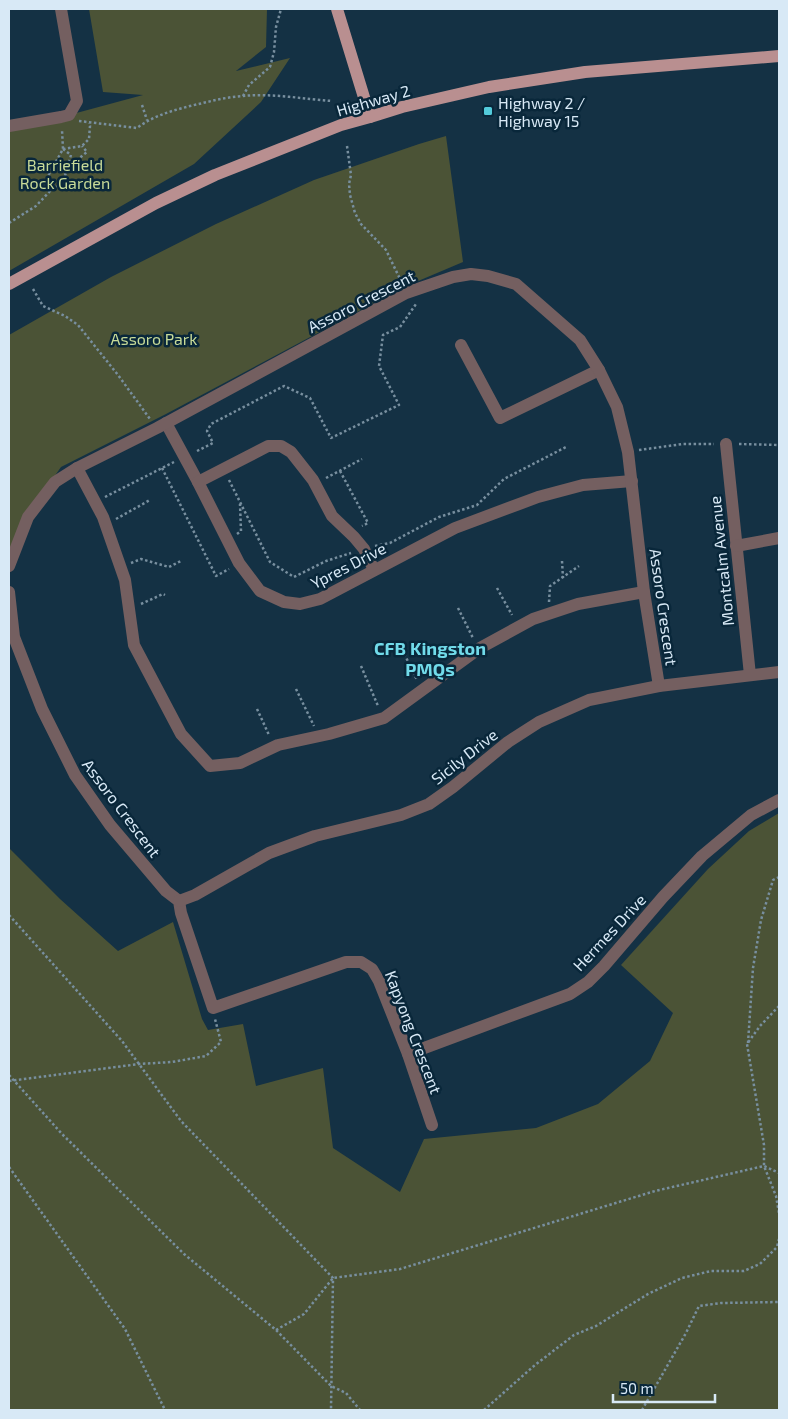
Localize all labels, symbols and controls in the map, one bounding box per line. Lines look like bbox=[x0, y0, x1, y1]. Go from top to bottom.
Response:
street label: Highway 2 bbox=[334, 80, 412, 120]
place label: Highway 2 / Highway 15 bbox=[498, 93, 585, 130]
marker: Highway 2 / Highway 15 bbox=[482, 105, 494, 117]
park label: Barriefield Rock Garden bbox=[20, 155, 110, 192]
street label: Assoro Crescent bbox=[304, 266, 418, 336]
park label: Assoro Park bbox=[111, 329, 197, 348]
street label: Montcalm Avenue bbox=[705, 495, 737, 627]
street label: Ypres Drive bbox=[307, 538, 389, 592]
street label: Assoro Crescent bbox=[646, 547, 682, 667]
district label: CFB Kingston PMQs bbox=[374, 637, 486, 680]
street label: Sicily Drive bbox=[427, 724, 501, 788]
street label: Assoro Crescent bbox=[79, 755, 165, 861]
street label: Hermes Drive bbox=[569, 890, 649, 974]
street label: Kapyong Crescent bbox=[382, 968, 446, 1096]
scale bar bbox=[613, 1372, 716, 1404]
text: 50 m bbox=[620, 1379, 654, 1397]

